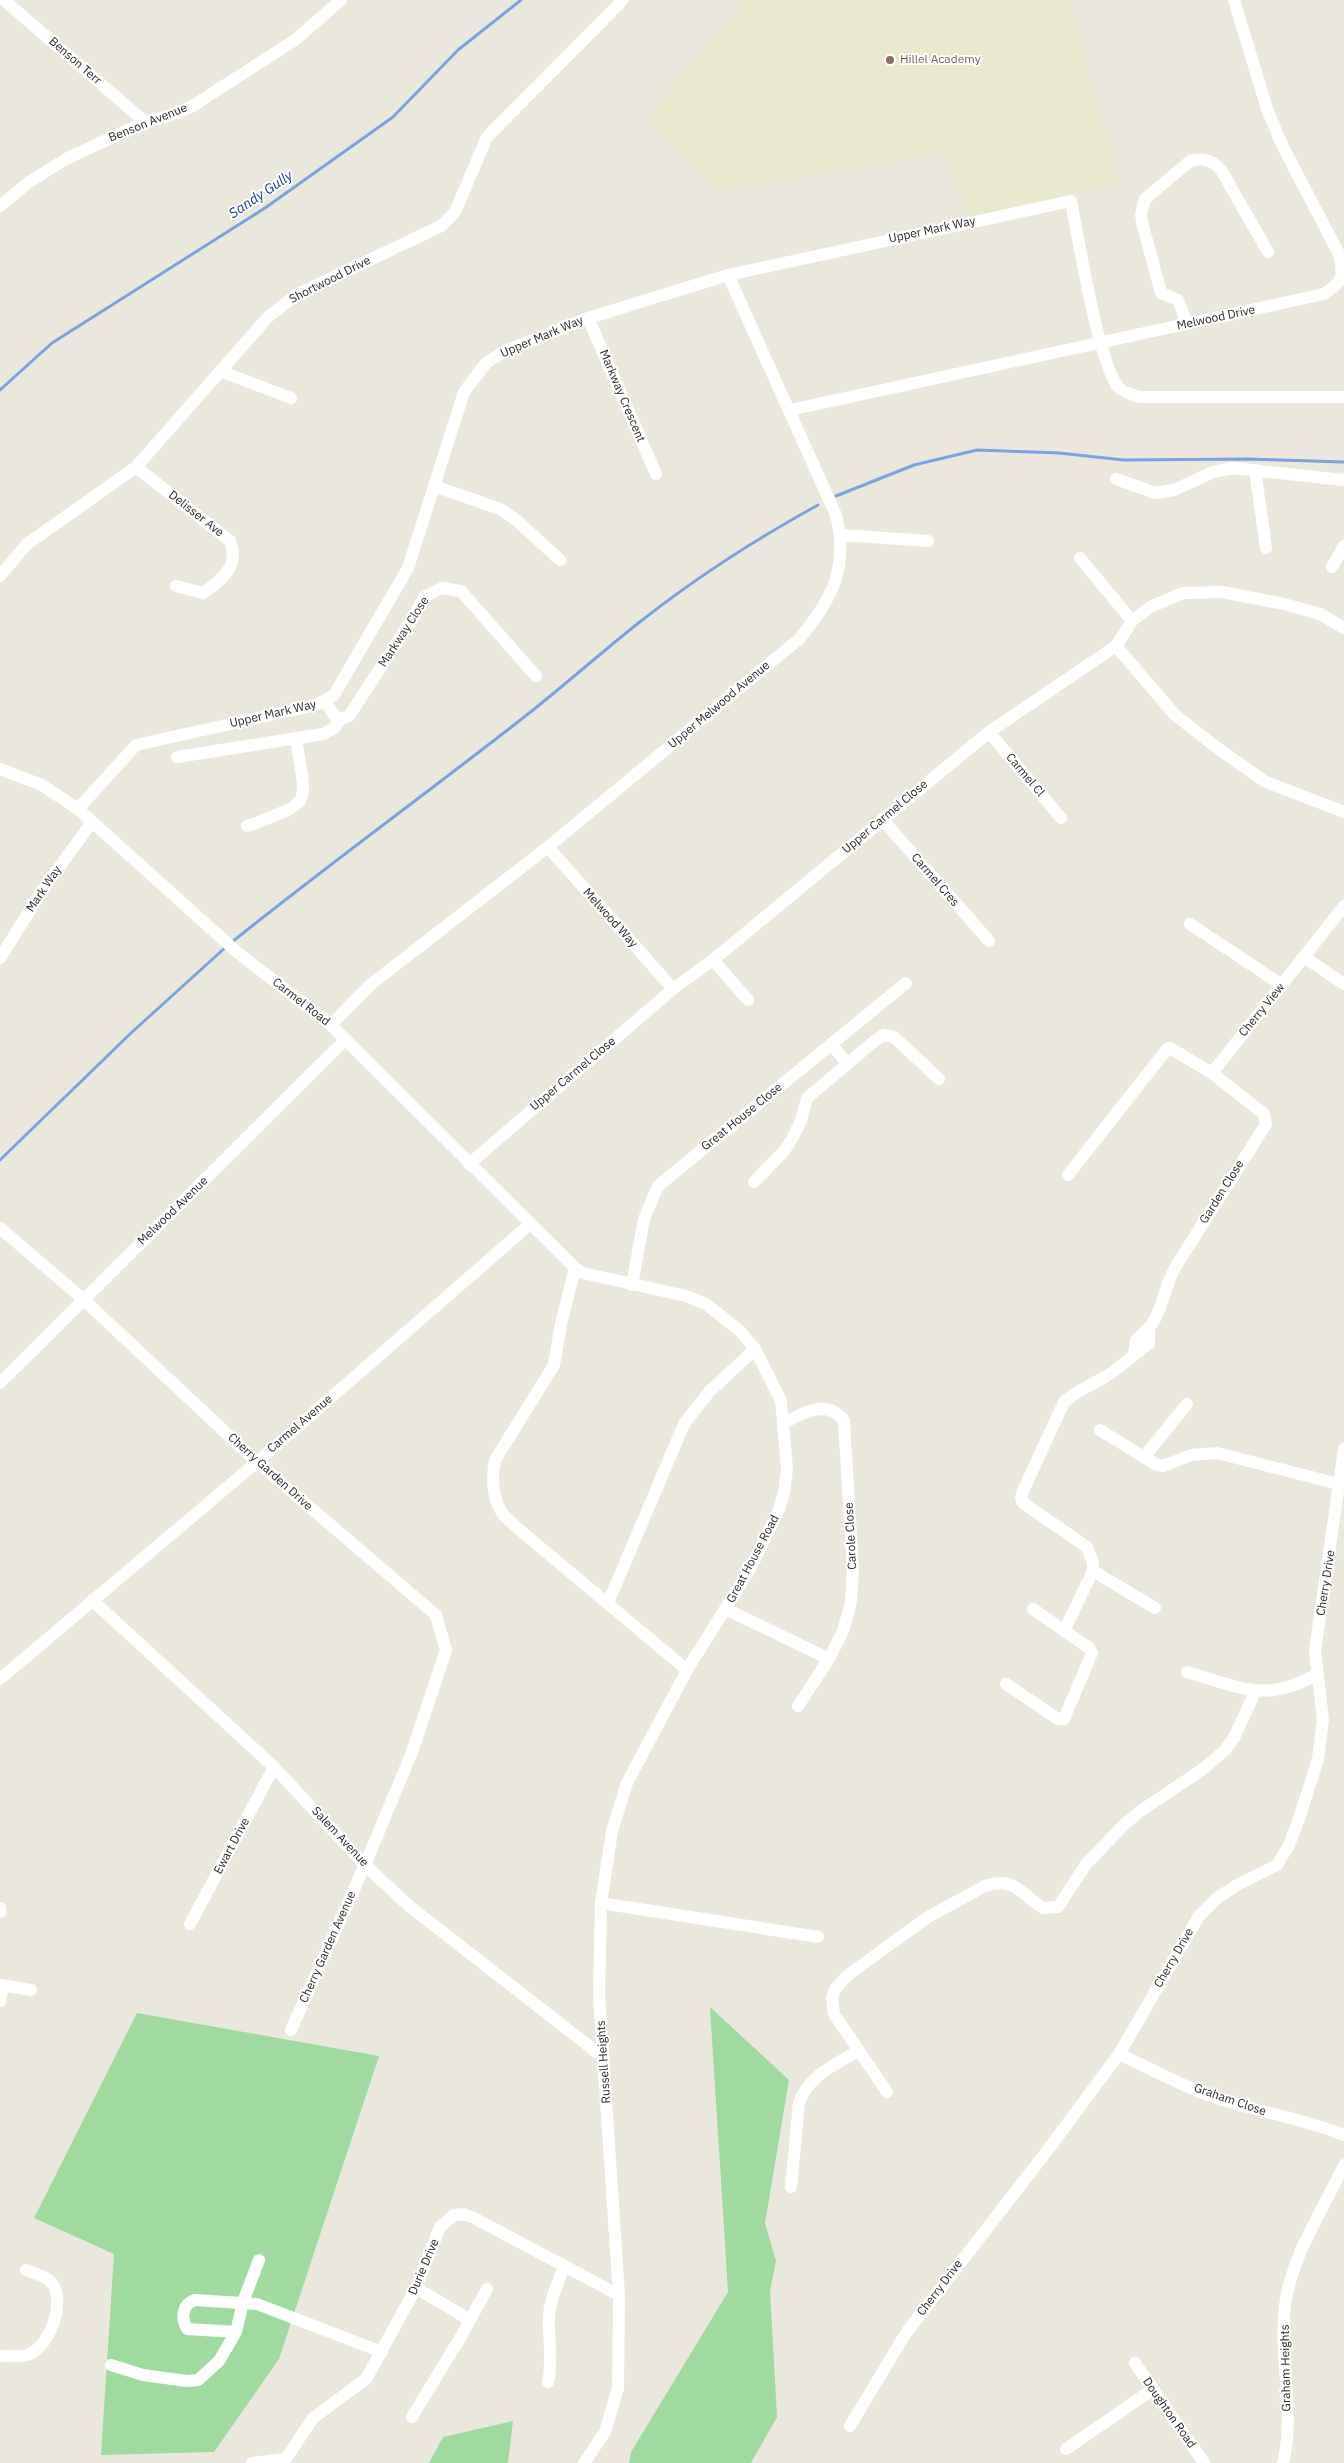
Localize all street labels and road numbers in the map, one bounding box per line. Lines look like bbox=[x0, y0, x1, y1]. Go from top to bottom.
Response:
street label: Benson Terr bbox=[46, 34, 104, 88]
street label: Benson Avenue bbox=[107, 101, 189, 145]
street label: Upper Mark Way bbox=[887, 214, 977, 246]
street label: Shortwood Drive bbox=[287, 253, 373, 307]
street label: Melwood Drive bbox=[1175, 303, 1257, 333]
street label: Upper Mark Way bbox=[498, 313, 586, 361]
street label: Markway Crescent bbox=[596, 348, 648, 444]
street label: Delisser Ave bbox=[165, 488, 227, 540]
street label: Markway Close bbox=[376, 594, 432, 670]
street label: Upper Melwood Avenue bbox=[665, 658, 773, 752]
street label: Upper Mark Way bbox=[228, 697, 318, 731]
street label: Carmel Cl bbox=[1003, 750, 1047, 800]
street label: Upper Carmel Close bbox=[839, 777, 931, 857]
street label: Carmel Cres bbox=[908, 851, 962, 909]
street label: Mark Way bbox=[23, 863, 65, 915]
street label: Melwood Way bbox=[580, 885, 640, 951]
street label: Carmel Road bbox=[269, 975, 333, 1029]
street label: Cherry View bbox=[1236, 980, 1288, 1040]
street label: Upper Carmel Close bbox=[527, 1034, 619, 1114]
street label: Great House Close bbox=[699, 1080, 785, 1154]
street label: Garden Close bbox=[1197, 1158, 1247, 1226]
street label: Melwood Avenue bbox=[135, 1174, 211, 1248]
street label: Carmel Avenue bbox=[265, 1392, 335, 1456]
street label: Cherry Garden Drive bbox=[225, 1430, 315, 1514]
street label: Carole Close bbox=[842, 1502, 860, 1570]
street label: Great House Road bbox=[724, 1513, 782, 1605]
street label: Cherry Drive bbox=[1314, 1549, 1338, 1617]
street label: Salem Avenue bbox=[309, 1804, 371, 1870]
street label: Ewart Drive bbox=[211, 1815, 253, 1877]
street label: Cherry Garden Avenue bbox=[297, 1889, 359, 2005]
street label: Cherry Drive bbox=[1151, 1926, 1197, 1990]
street label: Russell Heights bbox=[594, 2020, 614, 2104]
street label: Graham Close bbox=[1192, 2081, 1268, 2119]
street label: Durie Drive bbox=[406, 2237, 442, 2297]
street label: Cherry Drive bbox=[914, 2257, 966, 2319]
street label: Graham Heights bbox=[1278, 2324, 1294, 2412]
street label: Doughton Road bbox=[1139, 2375, 1199, 2451]

